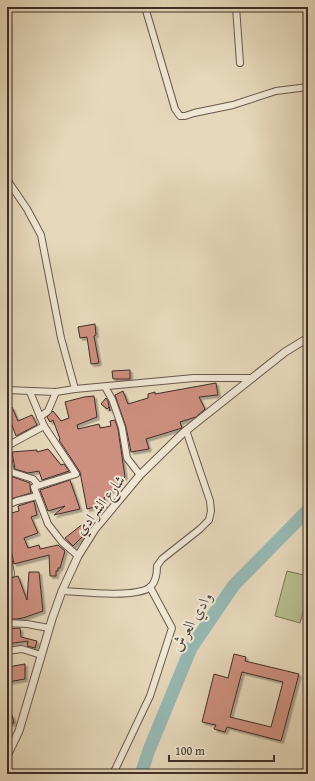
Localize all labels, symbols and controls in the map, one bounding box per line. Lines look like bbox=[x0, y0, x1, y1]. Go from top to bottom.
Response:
street label: شارع الشرادي bbox=[70, 470, 132, 541]
water label: وادي العرش bbox=[164, 587, 219, 656]
scale bar bbox=[169, 737, 274, 763]
text: 100 m bbox=[175, 742, 205, 759]

